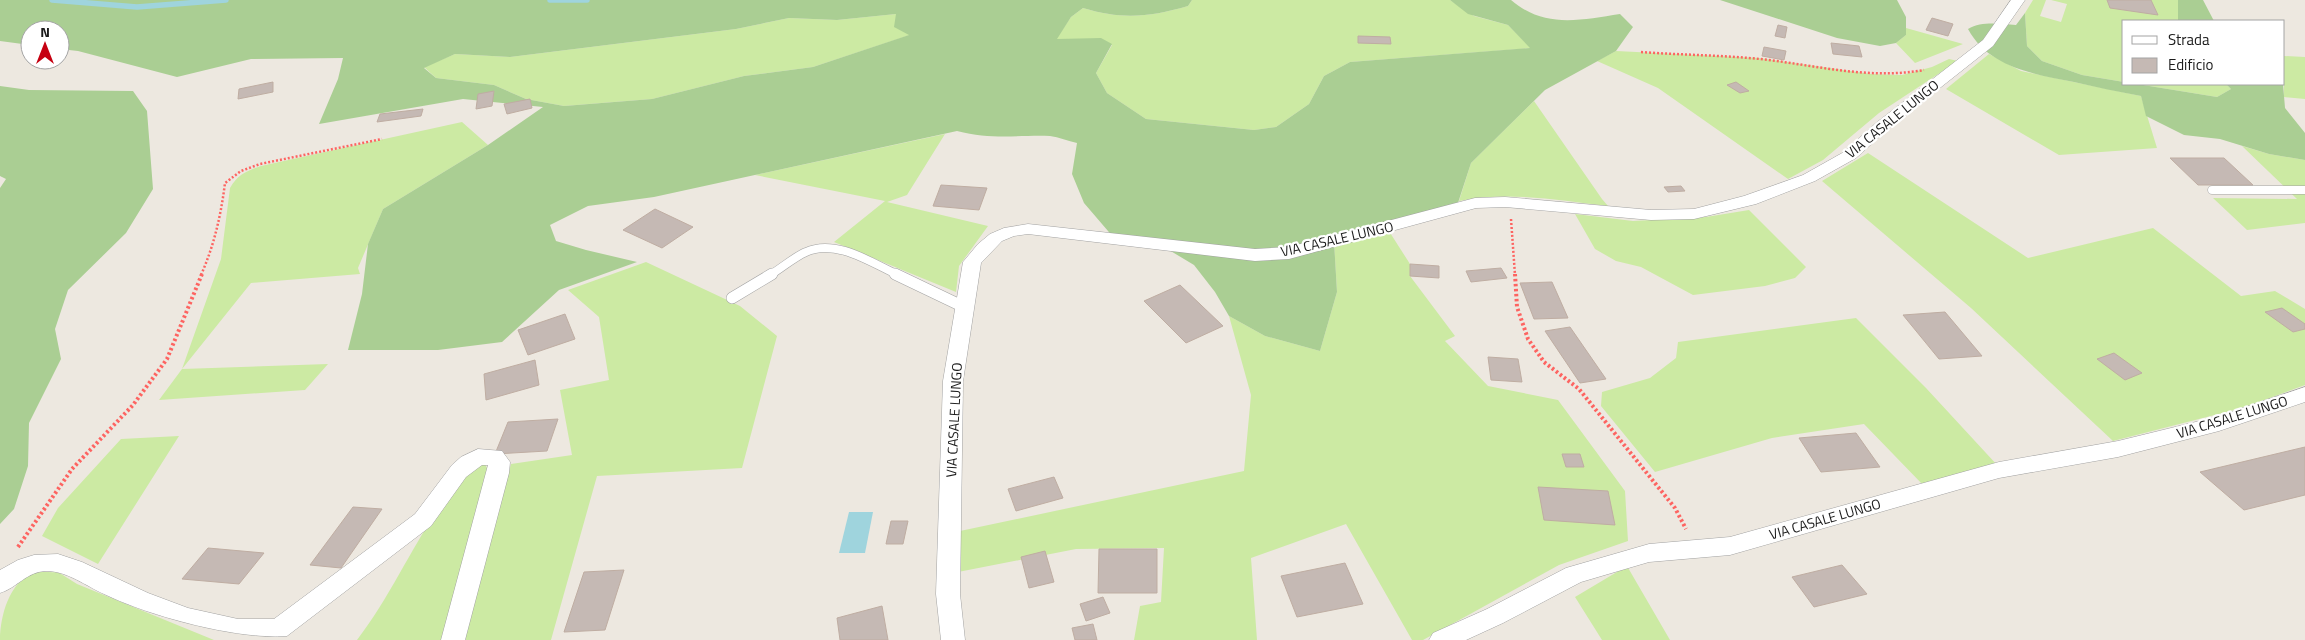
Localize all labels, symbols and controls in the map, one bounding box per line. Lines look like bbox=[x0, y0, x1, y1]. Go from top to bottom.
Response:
north arrow bbox=[20, 20, 70, 70]
legend bbox=[2122, 20, 2285, 85]
text: N bbox=[40, 21, 50, 42]
text: Strada bbox=[2168, 28, 2210, 51]
text: Edificio bbox=[2168, 53, 2213, 76]
street label: VIA CASALE LUNGO bbox=[1840, 74, 1943, 163]
street label: VIA CASALE LUNGO bbox=[1278, 215, 1395, 262]
street label: VIA CASALE LUNGO bbox=[940, 362, 967, 478]
street label: VIA CASALE LUNGO bbox=[2174, 390, 2290, 443]
street label: VIA CASALE LUNGO bbox=[1767, 493, 1883, 544]

